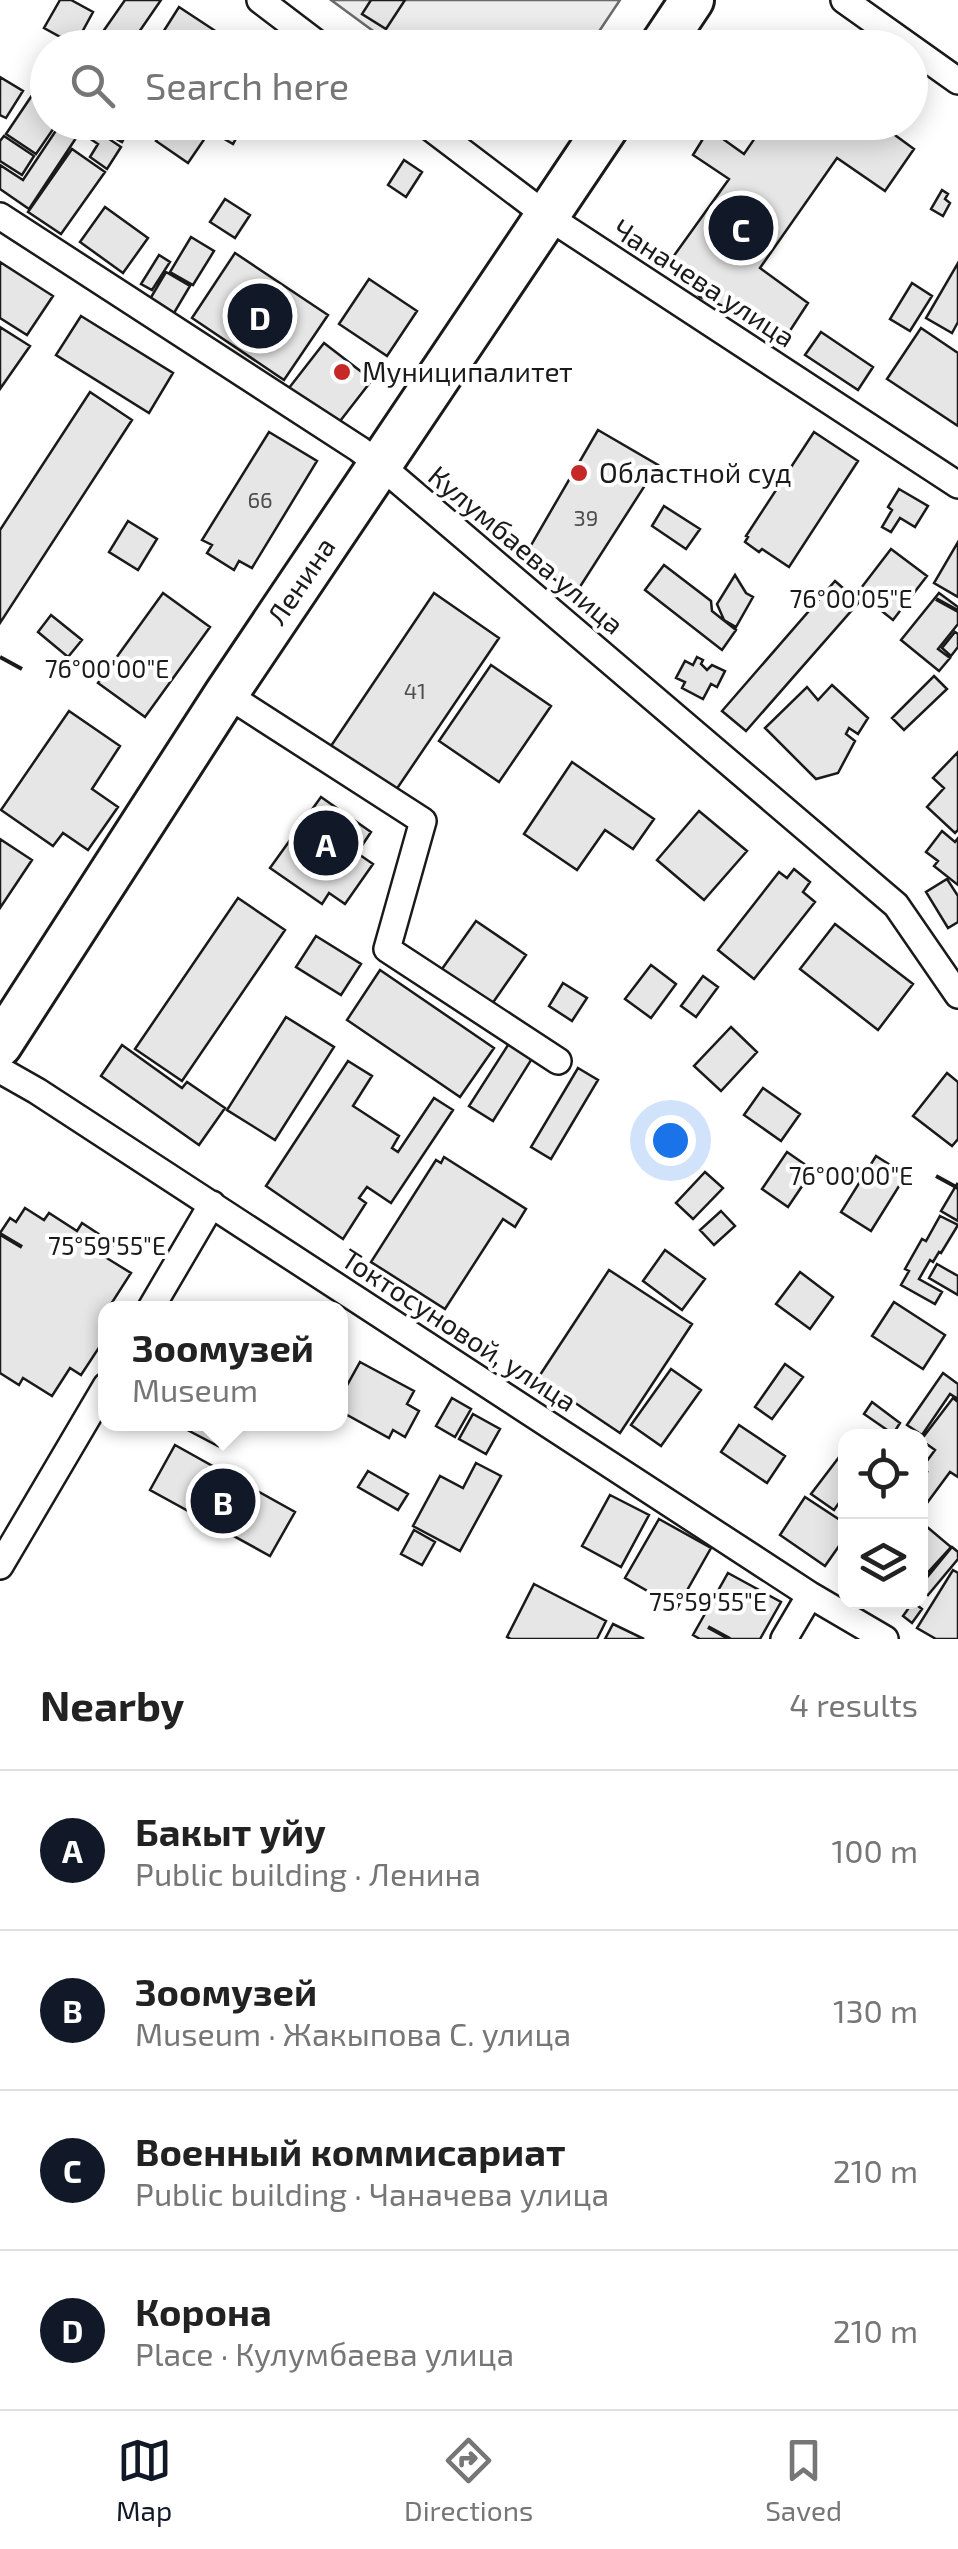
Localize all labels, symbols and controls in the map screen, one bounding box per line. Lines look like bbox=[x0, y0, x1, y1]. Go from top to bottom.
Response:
search box bbox=[30, 30, 928, 140]
icon: search bbox=[65, 58, 120, 113]
text: Search here bbox=[145, 62, 349, 108]
pin: C bbox=[708, 190, 774, 266]
street label: Чаначева улица bbox=[607, 211, 802, 354]
pin: D bbox=[228, 278, 292, 354]
place label: Муниципалитет bbox=[362, 354, 573, 388]
marker: Муниципалитет bbox=[331, 361, 353, 383]
place label: Областной суд bbox=[599, 455, 791, 489]
street label: Кулумбаева улица bbox=[422, 458, 631, 641]
marker: Областной суд bbox=[568, 462, 590, 484]
house number: 66 bbox=[247, 486, 273, 512]
house number: 39 bbox=[574, 504, 598, 530]
street label: Ленина bbox=[259, 530, 342, 631]
text: 76°00'05"E bbox=[790, 583, 912, 613]
text: 76°00'00"E bbox=[45, 653, 169, 683]
house number: 41 bbox=[404, 677, 426, 703]
pin: A bbox=[294, 806, 358, 880]
your location bbox=[645, 1115, 696, 1166]
text: 76°00'00"E bbox=[789, 1160, 913, 1190]
text: 75°59'55"E bbox=[48, 1230, 166, 1260]
street label: Токтосуновой, улица bbox=[336, 1240, 583, 1418]
popup bbox=[98, 1301, 348, 1431]
text: Зоомузей bbox=[132, 1324, 314, 1370]
text: Museum bbox=[132, 1370, 258, 1408]
map controls bbox=[838, 1429, 928, 1609]
button: locate bbox=[838, 1429, 928, 1519]
pin: B bbox=[190, 1464, 256, 1538]
button: layers bbox=[838, 1519, 928, 1609]
text: 75°59'55"E bbox=[649, 1586, 767, 1616]
text: Nearby bbox=[40, 1679, 184, 1729]
text: 4 results bbox=[789, 1685, 918, 1723]
text: Бакыт уйу bbox=[135, 1808, 326, 1854]
text: A bbox=[62, 1831, 83, 1869]
text: 100 m bbox=[832, 1831, 918, 1869]
text: Public building · Ленина bbox=[135, 1854, 481, 1892]
text: Зоомузей bbox=[135, 1968, 317, 2014]
text: B bbox=[62, 1991, 83, 2029]
text: 130 m bbox=[833, 1991, 918, 2029]
text: Museum · Жакыпова С. улица bbox=[135, 2014, 571, 2052]
text: Военный коммисариат bbox=[135, 2128, 566, 2174]
text: C bbox=[63, 2151, 82, 2189]
text: 210 m bbox=[833, 2151, 918, 2189]
text: Public building · Чаначева улица bbox=[135, 2174, 609, 2212]
text: Корона bbox=[135, 2288, 272, 2334]
text: D bbox=[62, 2311, 83, 2349]
text: 210 m bbox=[833, 2311, 918, 2349]
text: Place · Кулумбаева улица bbox=[135, 2334, 514, 2372]
tab: Map bbox=[116, 2433, 172, 2527]
tab: Directions bbox=[404, 2433, 533, 2527]
tab: Saved bbox=[765, 2433, 842, 2527]

